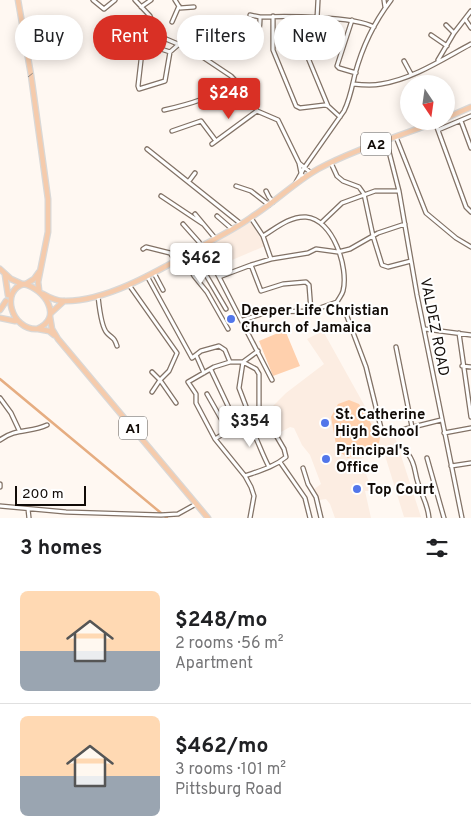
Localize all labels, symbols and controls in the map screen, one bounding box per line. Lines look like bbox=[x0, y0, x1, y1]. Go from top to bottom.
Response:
chip: Buy bbox=[15, 15, 83, 60]
chip: Rent bbox=[93, 15, 167, 60]
chip: Filters bbox=[177, 15, 264, 60]
chip: New bbox=[274, 15, 345, 60]
north arrow bbox=[400, 75, 455, 130]
map controls bbox=[400, 75, 455, 130]
pin: $248 bbox=[199, 78, 259, 120]
text: $248 bbox=[209, 84, 249, 104]
road number: A2 bbox=[361, 132, 391, 156]
pin: $462 bbox=[171, 242, 231, 285]
text: $462 bbox=[181, 249, 221, 269]
street label: VALDEZ ROAD bbox=[415, 277, 452, 378]
place label: Deeper Life Christian Church of Jamaica bbox=[241, 302, 389, 338]
marker: Deeper Life Christian Church of Jamaica bbox=[225, 313, 237, 325]
pin: $354 bbox=[220, 406, 280, 448]
place label: St. Catherine High School bbox=[335, 406, 425, 442]
text: $354 bbox=[230, 412, 270, 432]
road number: A1 bbox=[119, 416, 147, 439]
marker: St. Catherine High School bbox=[319, 417, 331, 429]
place label: Principal's Office bbox=[336, 442, 410, 478]
marker: Principal's Office bbox=[320, 453, 332, 465]
place label: Top Court bbox=[367, 481, 435, 500]
scale bar bbox=[15, 483, 86, 506]
marker: Top Court bbox=[351, 483, 363, 495]
text: 200 m bbox=[22, 486, 64, 503]
icon: filters bbox=[423, 534, 451, 562]
text: 3 homes bbox=[20, 535, 102, 562]
text: $248/mo bbox=[175, 607, 268, 634]
icon: home bbox=[60, 611, 120, 671]
text: 2 rooms · 56 m² bbox=[175, 634, 284, 654]
text: Apartment bbox=[175, 654, 253, 674]
text: $462/mo bbox=[175, 733, 268, 760]
icon: home bbox=[60, 736, 120, 796]
text: 3 rooms · 101 m² bbox=[175, 760, 286, 780]
text: Pittsburg Road bbox=[175, 780, 282, 800]

